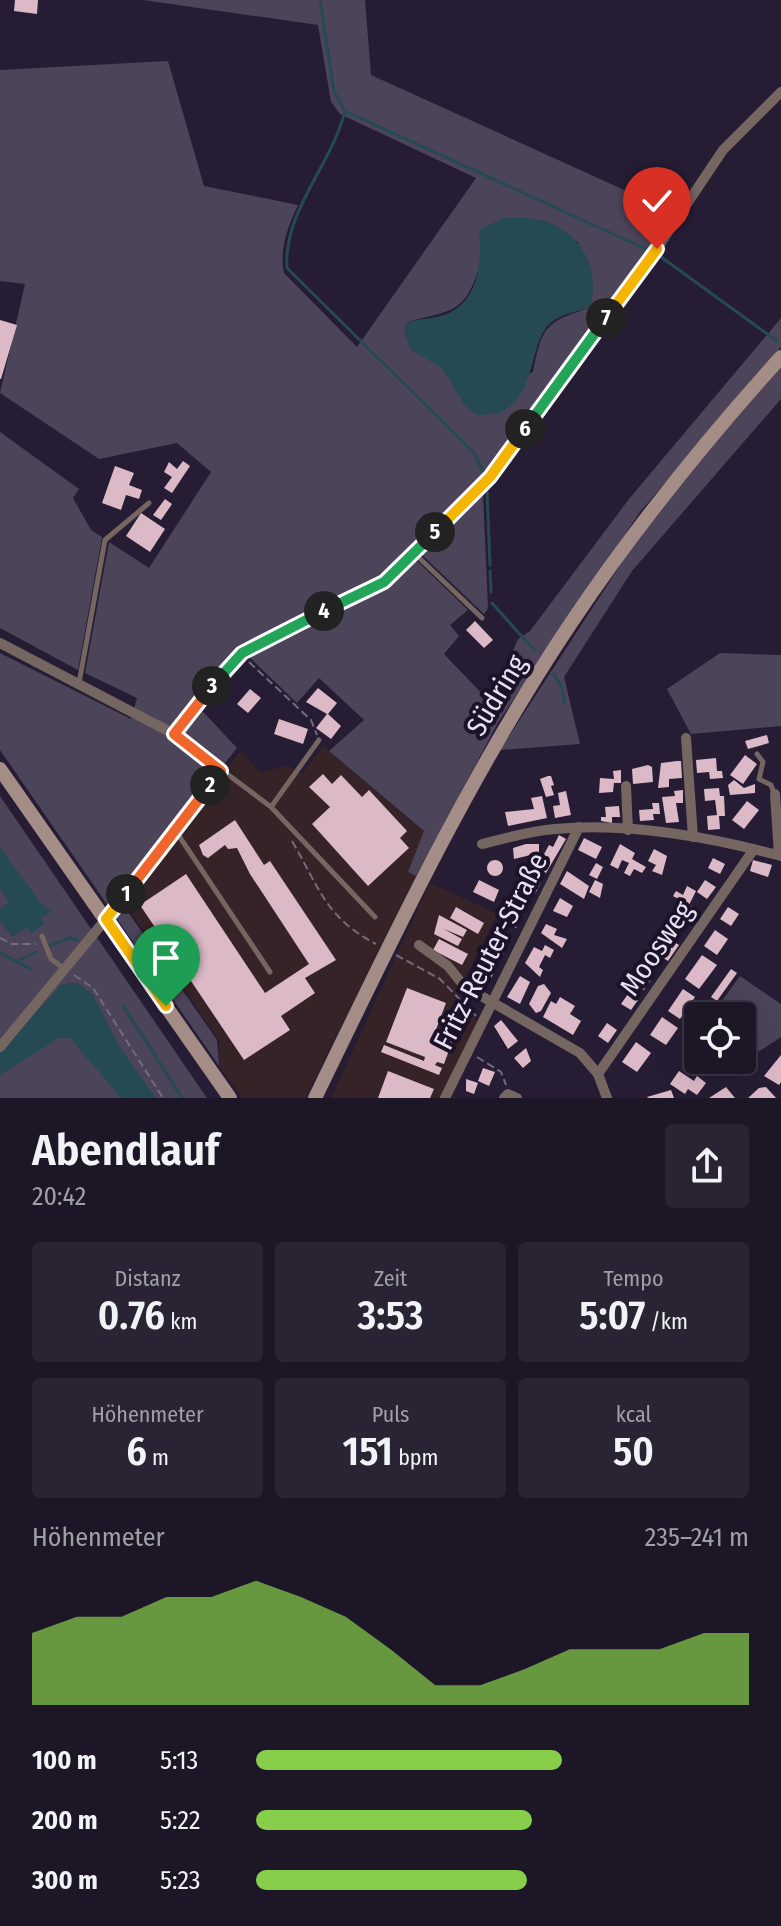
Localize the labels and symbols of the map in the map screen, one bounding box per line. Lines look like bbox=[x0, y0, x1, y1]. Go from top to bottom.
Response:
pin bbox=[623, 167, 691, 249]
pin: 7 bbox=[586, 298, 626, 338]
pin: 6 bbox=[505, 409, 545, 449]
pin: 5 bbox=[415, 512, 455, 552]
pin: 4 bbox=[304, 591, 344, 631]
street label: Südring bbox=[460, 648, 534, 742]
pin: 3 bbox=[192, 666, 232, 706]
pin: 2 bbox=[190, 765, 230, 805]
street label: Fritz-Reuter-Straße bbox=[427, 847, 554, 1055]
pin: 1 bbox=[106, 874, 146, 914]
street label: Moosweg bbox=[613, 894, 700, 1002]
pin bbox=[132, 924, 200, 1006]

